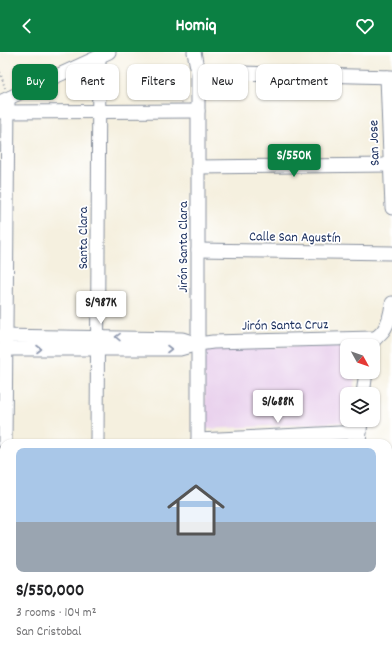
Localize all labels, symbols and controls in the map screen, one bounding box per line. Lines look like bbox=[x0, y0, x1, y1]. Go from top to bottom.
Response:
text: Homiq bbox=[176, 14, 216, 39]
icon: back bbox=[16, 15, 38, 37]
icon: heart bbox=[354, 15, 376, 37]
chip: Buy bbox=[12, 64, 58, 100]
chip: Rent bbox=[66, 64, 119, 100]
chip: Filters bbox=[127, 64, 190, 100]
chip: New bbox=[198, 64, 248, 100]
chip: Apartment bbox=[256, 64, 342, 100]
street label: San Jose bbox=[364, 120, 386, 166]
pin: S/550K bbox=[261, 144, 327, 178]
text: S/550K bbox=[277, 147, 311, 166]
street label: Jirón Santa Clara bbox=[174, 201, 194, 293]
street label: Santa Clara bbox=[74, 206, 94, 269]
street label: Calle San Agustín bbox=[249, 227, 341, 249]
pin: S/987K bbox=[68, 291, 134, 325]
text: S/987K bbox=[85, 294, 117, 313]
street label: Jirón Santa Cruz bbox=[242, 315, 329, 337]
one-way arrow bbox=[115, 333, 121, 342]
north arrow bbox=[340, 339, 380, 379]
map controls bbox=[340, 339, 380, 427]
one-way arrow bbox=[36, 345, 42, 353]
one-way arrow bbox=[166, 345, 172, 353]
button: layers bbox=[340, 387, 380, 427]
pin: S/688K bbox=[245, 390, 311, 424]
text: S/688K bbox=[262, 393, 294, 412]
icon: home bbox=[160, 474, 232, 546]
text: S/550,000 bbox=[16, 580, 84, 604]
text: 3 rooms · 104 m² bbox=[16, 604, 96, 623]
text: San Cristobal bbox=[16, 623, 81, 642]

